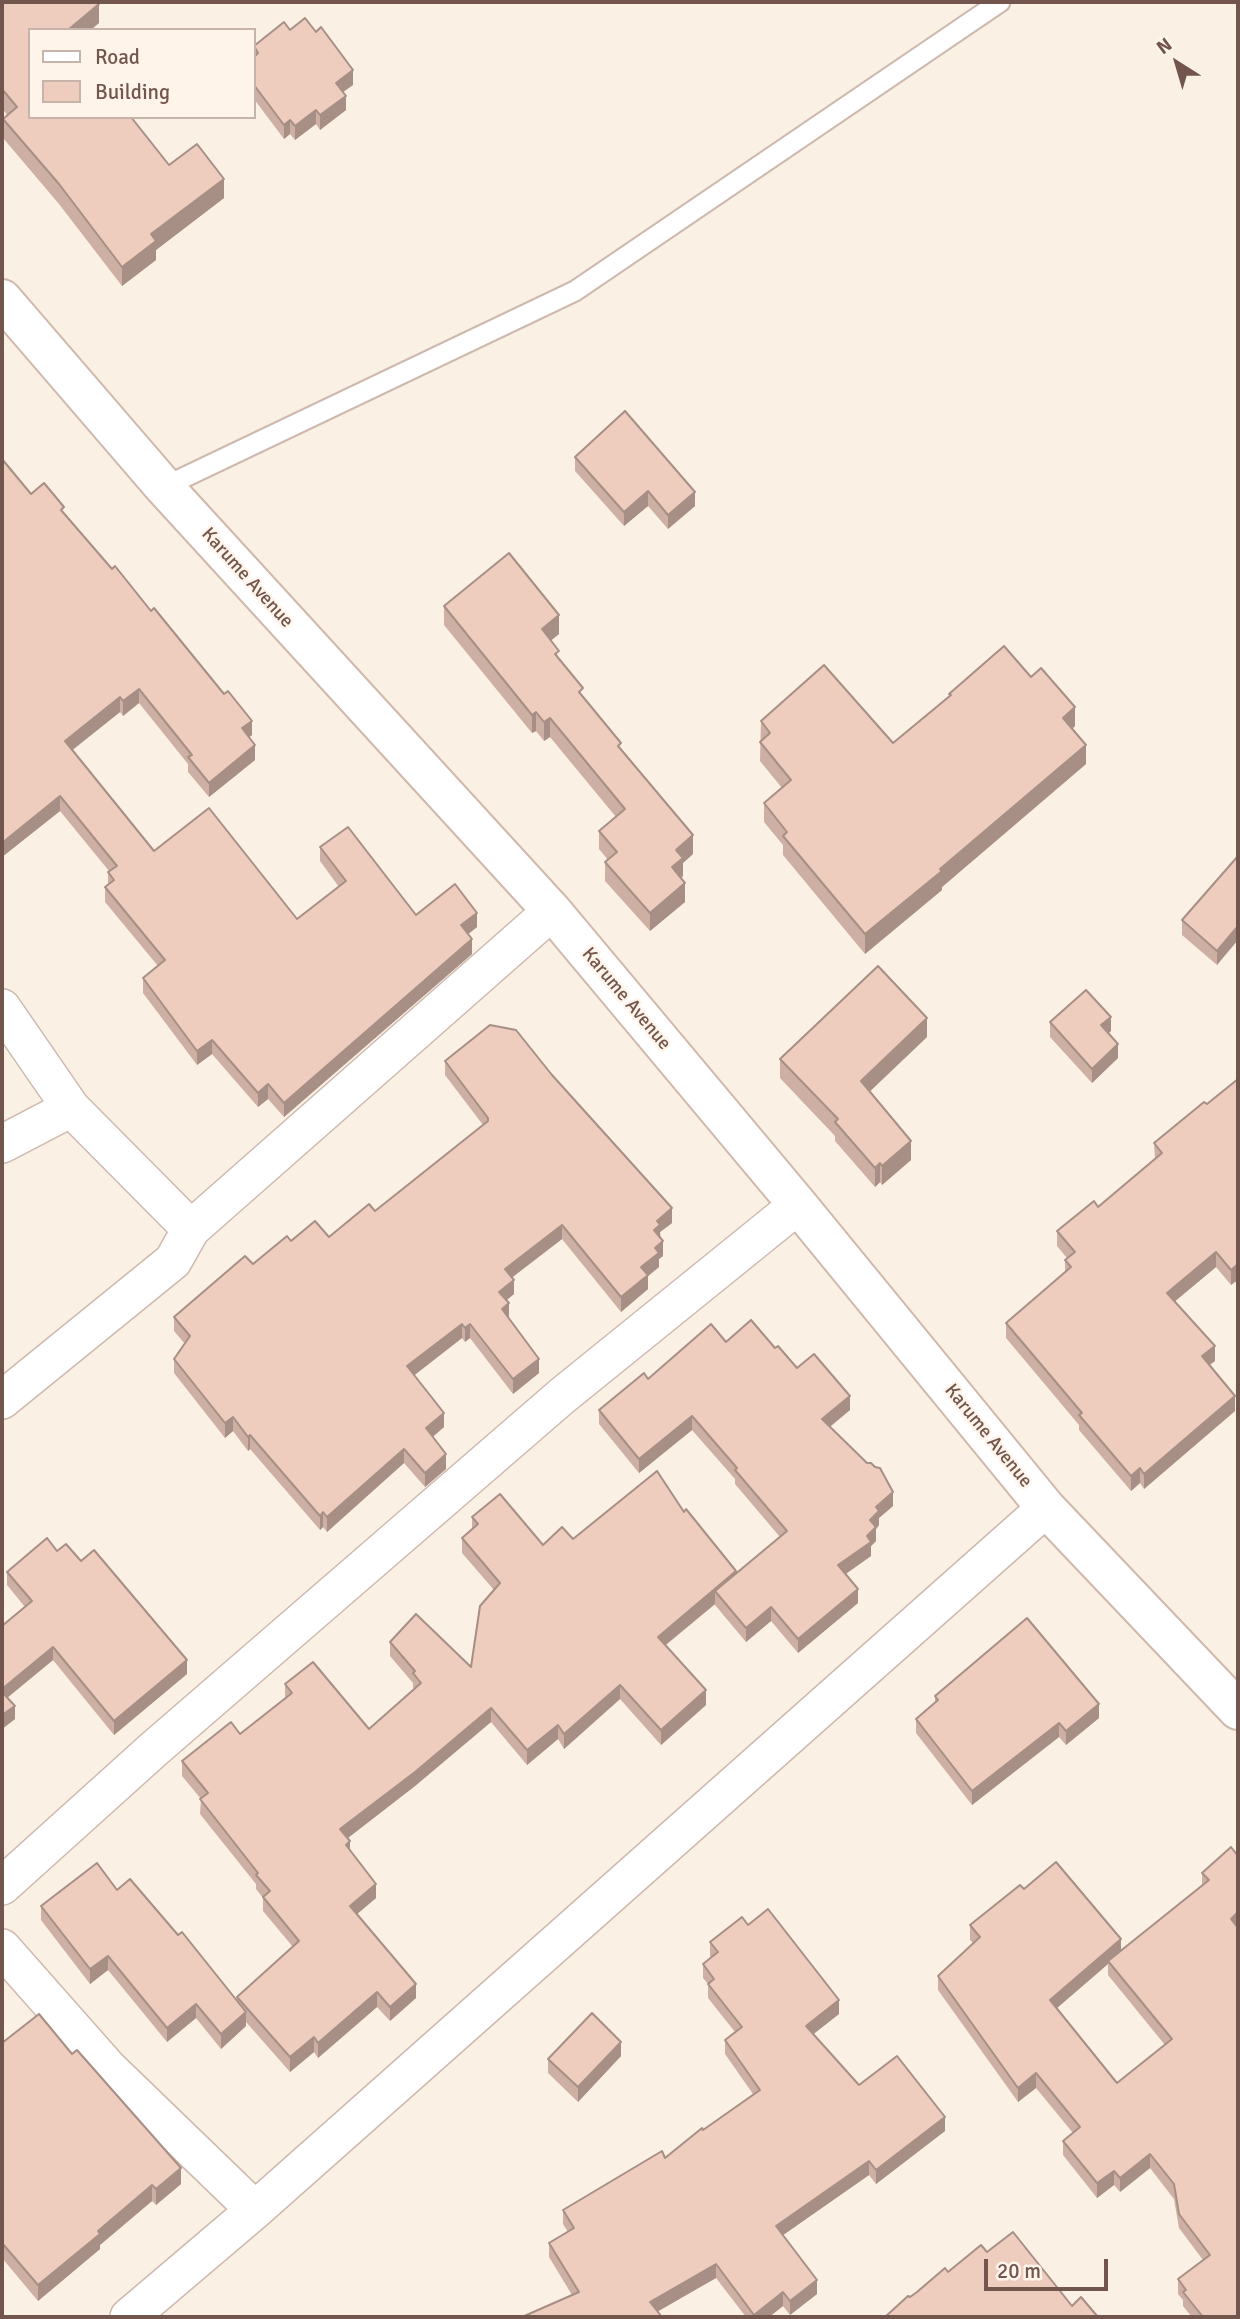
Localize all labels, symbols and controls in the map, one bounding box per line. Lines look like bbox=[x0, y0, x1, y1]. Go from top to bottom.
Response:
legend bbox=[28, 28, 256, 119]
north arrow bbox=[1142, 28, 1212, 98]
text: N bbox=[1152, 33, 1177, 60]
text: Road bbox=[95, 44, 140, 70]
text: Building bbox=[95, 79, 170, 105]
street label: Karume Avenue bbox=[196, 523, 298, 633]
street label: Karume Avenue bbox=[577, 943, 675, 1055]
street label: Karume Avenue bbox=[939, 1380, 1037, 1492]
scale bar bbox=[988, 2246, 1112, 2290]
text: 20 m bbox=[997, 2258, 1041, 2284]

